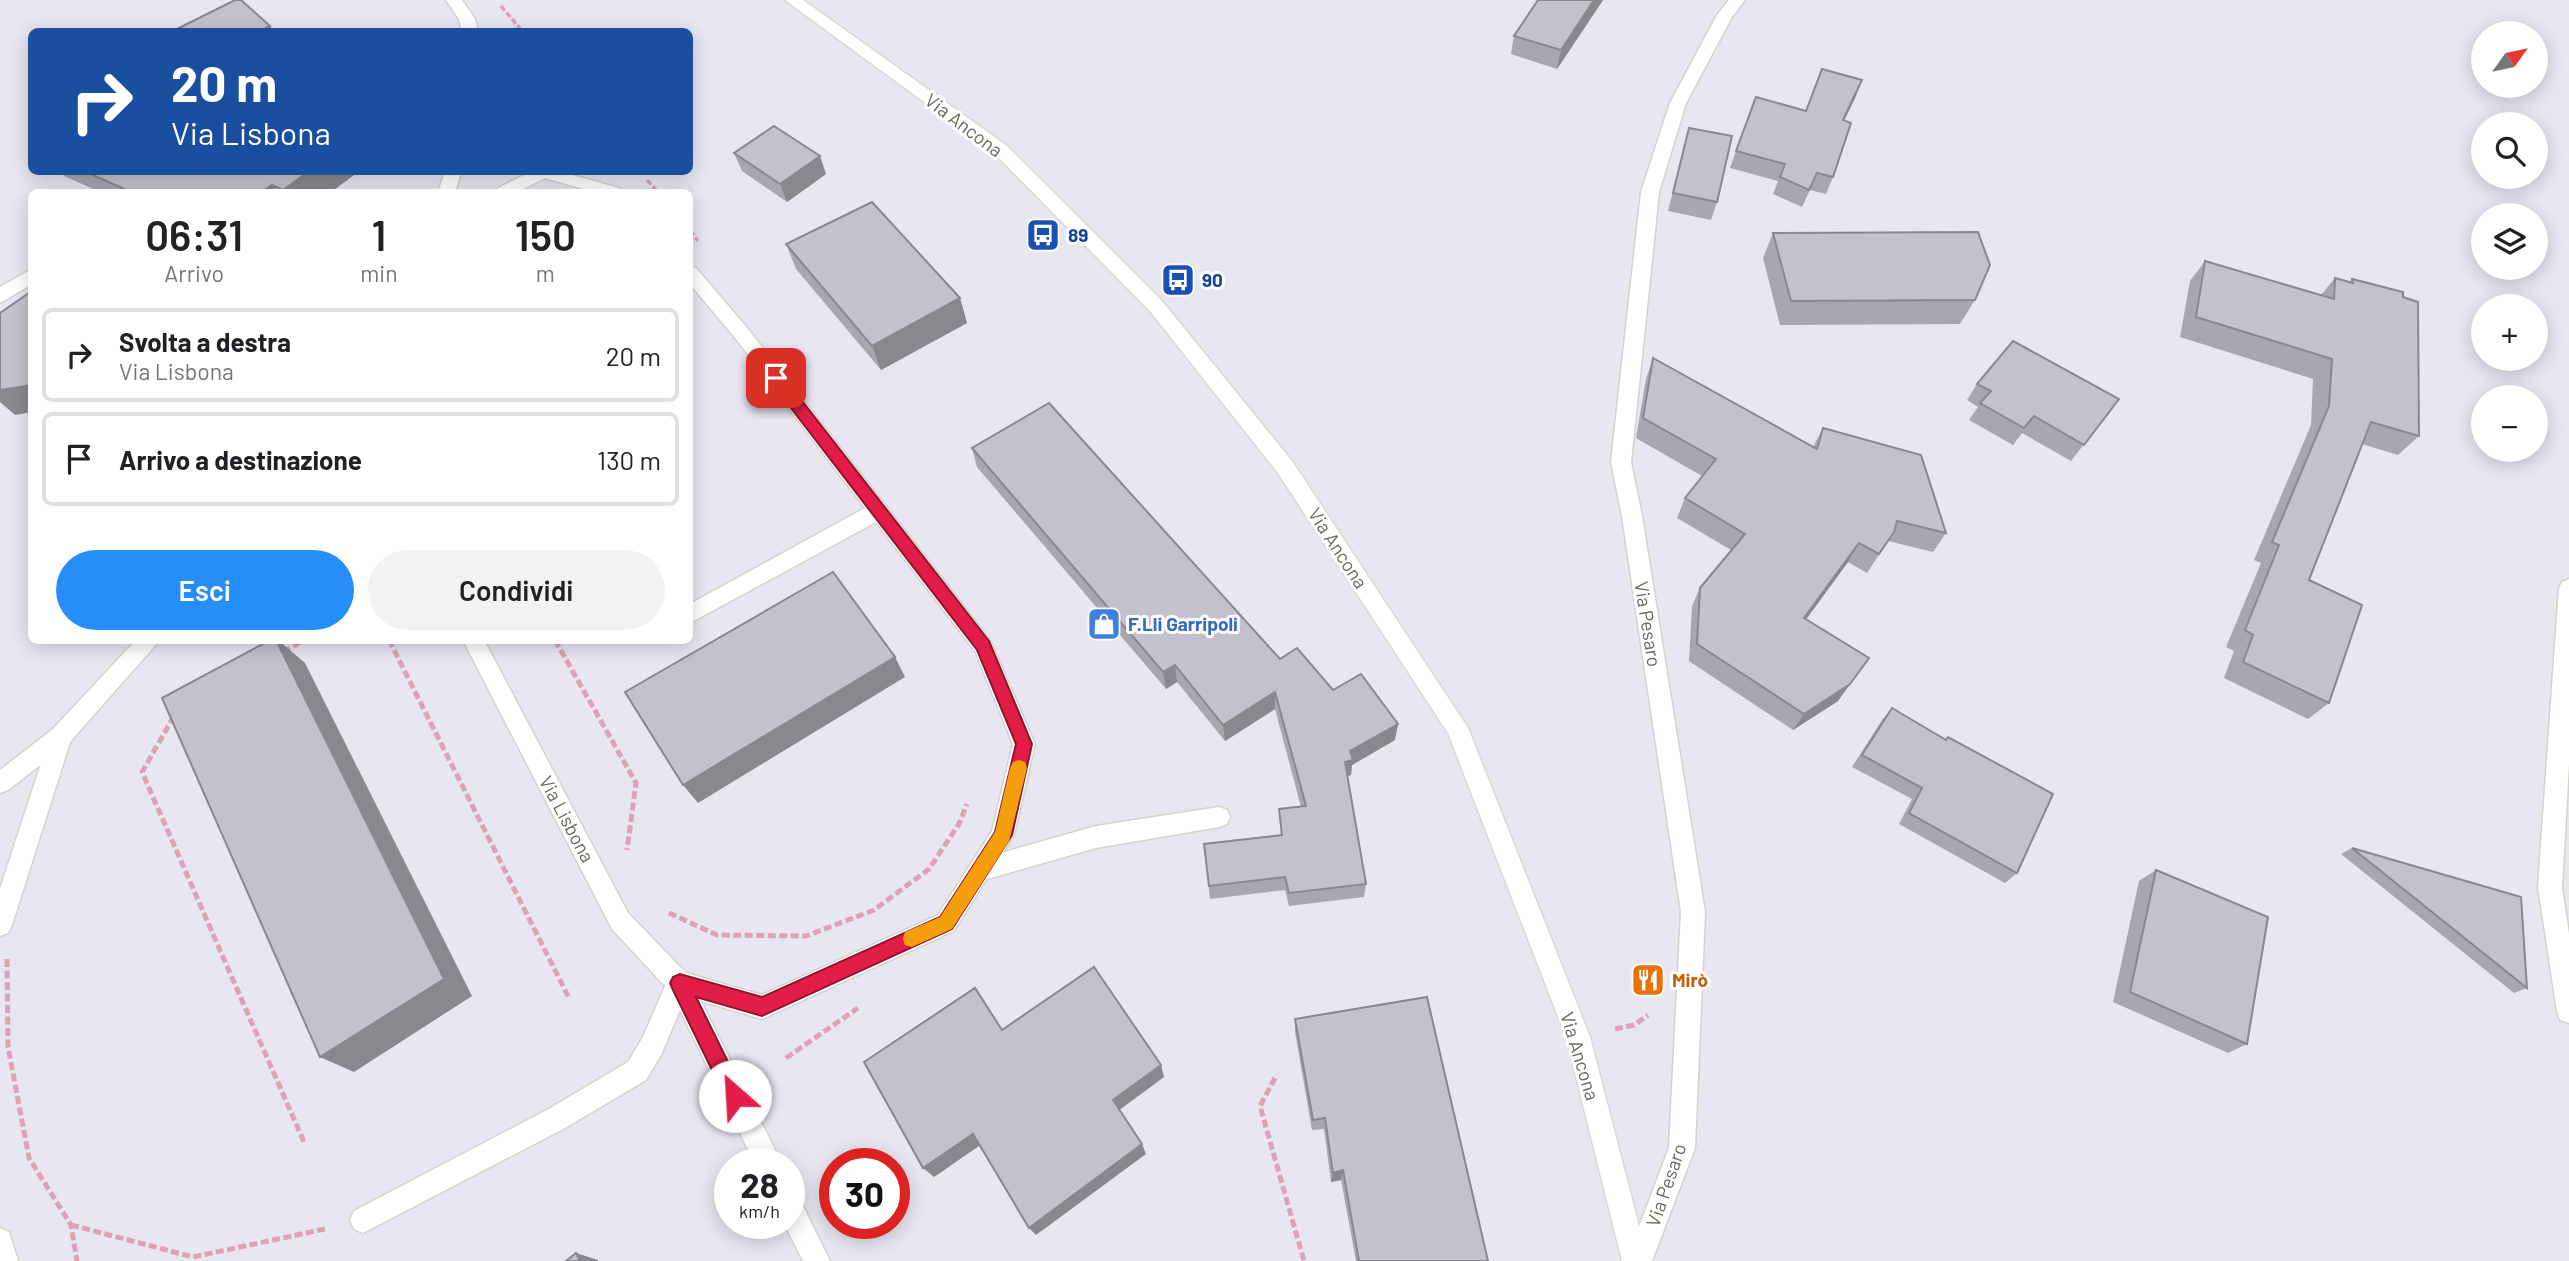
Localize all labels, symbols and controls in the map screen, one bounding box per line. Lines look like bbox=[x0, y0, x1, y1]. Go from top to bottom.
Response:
north arrow bbox=[2471, 21, 2548, 98]
map controls bbox=[2471, 21, 2548, 462]
text: 20 m bbox=[171, 53, 277, 112]
icon: right bbox=[56, 56, 147, 147]
street label: Via Ancona bbox=[921, 88, 1008, 161]
button: search bbox=[2471, 112, 2548, 189]
text: Via Lisbona bbox=[171, 113, 331, 151]
button: layers bbox=[2471, 203, 2548, 280]
text: 06:31 bbox=[145, 209, 243, 259]
text: 1 bbox=[372, 209, 386, 259]
text: 150 bbox=[515, 209, 576, 259]
bus stop icon: 89 bbox=[1024, 216, 1062, 254]
place label: 89 bbox=[1068, 223, 1088, 246]
text: Arrivo bbox=[164, 259, 224, 287]
text: min bbox=[360, 259, 398, 287]
text: m bbox=[536, 259, 555, 287]
bus stop icon: 90 bbox=[1159, 261, 1197, 299]
place label: 90 bbox=[1202, 268, 1223, 291]
button: + bbox=[2471, 294, 2548, 371]
text: Svolta a destra bbox=[119, 326, 291, 357]
icon: right bbox=[60, 336, 98, 374]
text: 20 m bbox=[606, 340, 661, 371]
pin bbox=[746, 348, 806, 408]
text: Via Lisbona bbox=[119, 357, 234, 385]
icon: arrive bbox=[757, 359, 795, 397]
button: − bbox=[2471, 385, 2548, 462]
icon: arrive bbox=[60, 440, 98, 478]
text: Arrivo a destinazione bbox=[119, 444, 362, 475]
text: 130 m bbox=[597, 444, 661, 475]
street label: Via Ancona bbox=[1304, 503, 1373, 592]
button: Esci bbox=[56, 550, 354, 630]
button: Condividi bbox=[368, 550, 665, 630]
street label: Via Pesaro bbox=[1630, 579, 1667, 668]
shop icon: F.Lli Garripoli bbox=[1085, 605, 1123, 643]
place label: F.Lli Garripoli bbox=[1128, 612, 1238, 635]
street label: Via Lisbona bbox=[535, 771, 600, 866]
restaurant icon: Mirò bbox=[1629, 961, 1667, 999]
place label: Mirò bbox=[1672, 968, 1708, 991]
street label: Via Ancona bbox=[1556, 1009, 1605, 1103]
position arrow bbox=[698, 1059, 772, 1133]
street label: Via Pesaro bbox=[1641, 1140, 1690, 1229]
speed limit sign: 30 bbox=[819, 1148, 910, 1239]
text: 28 bbox=[740, 1163, 779, 1205]
text: km/h bbox=[739, 1200, 780, 1222]

